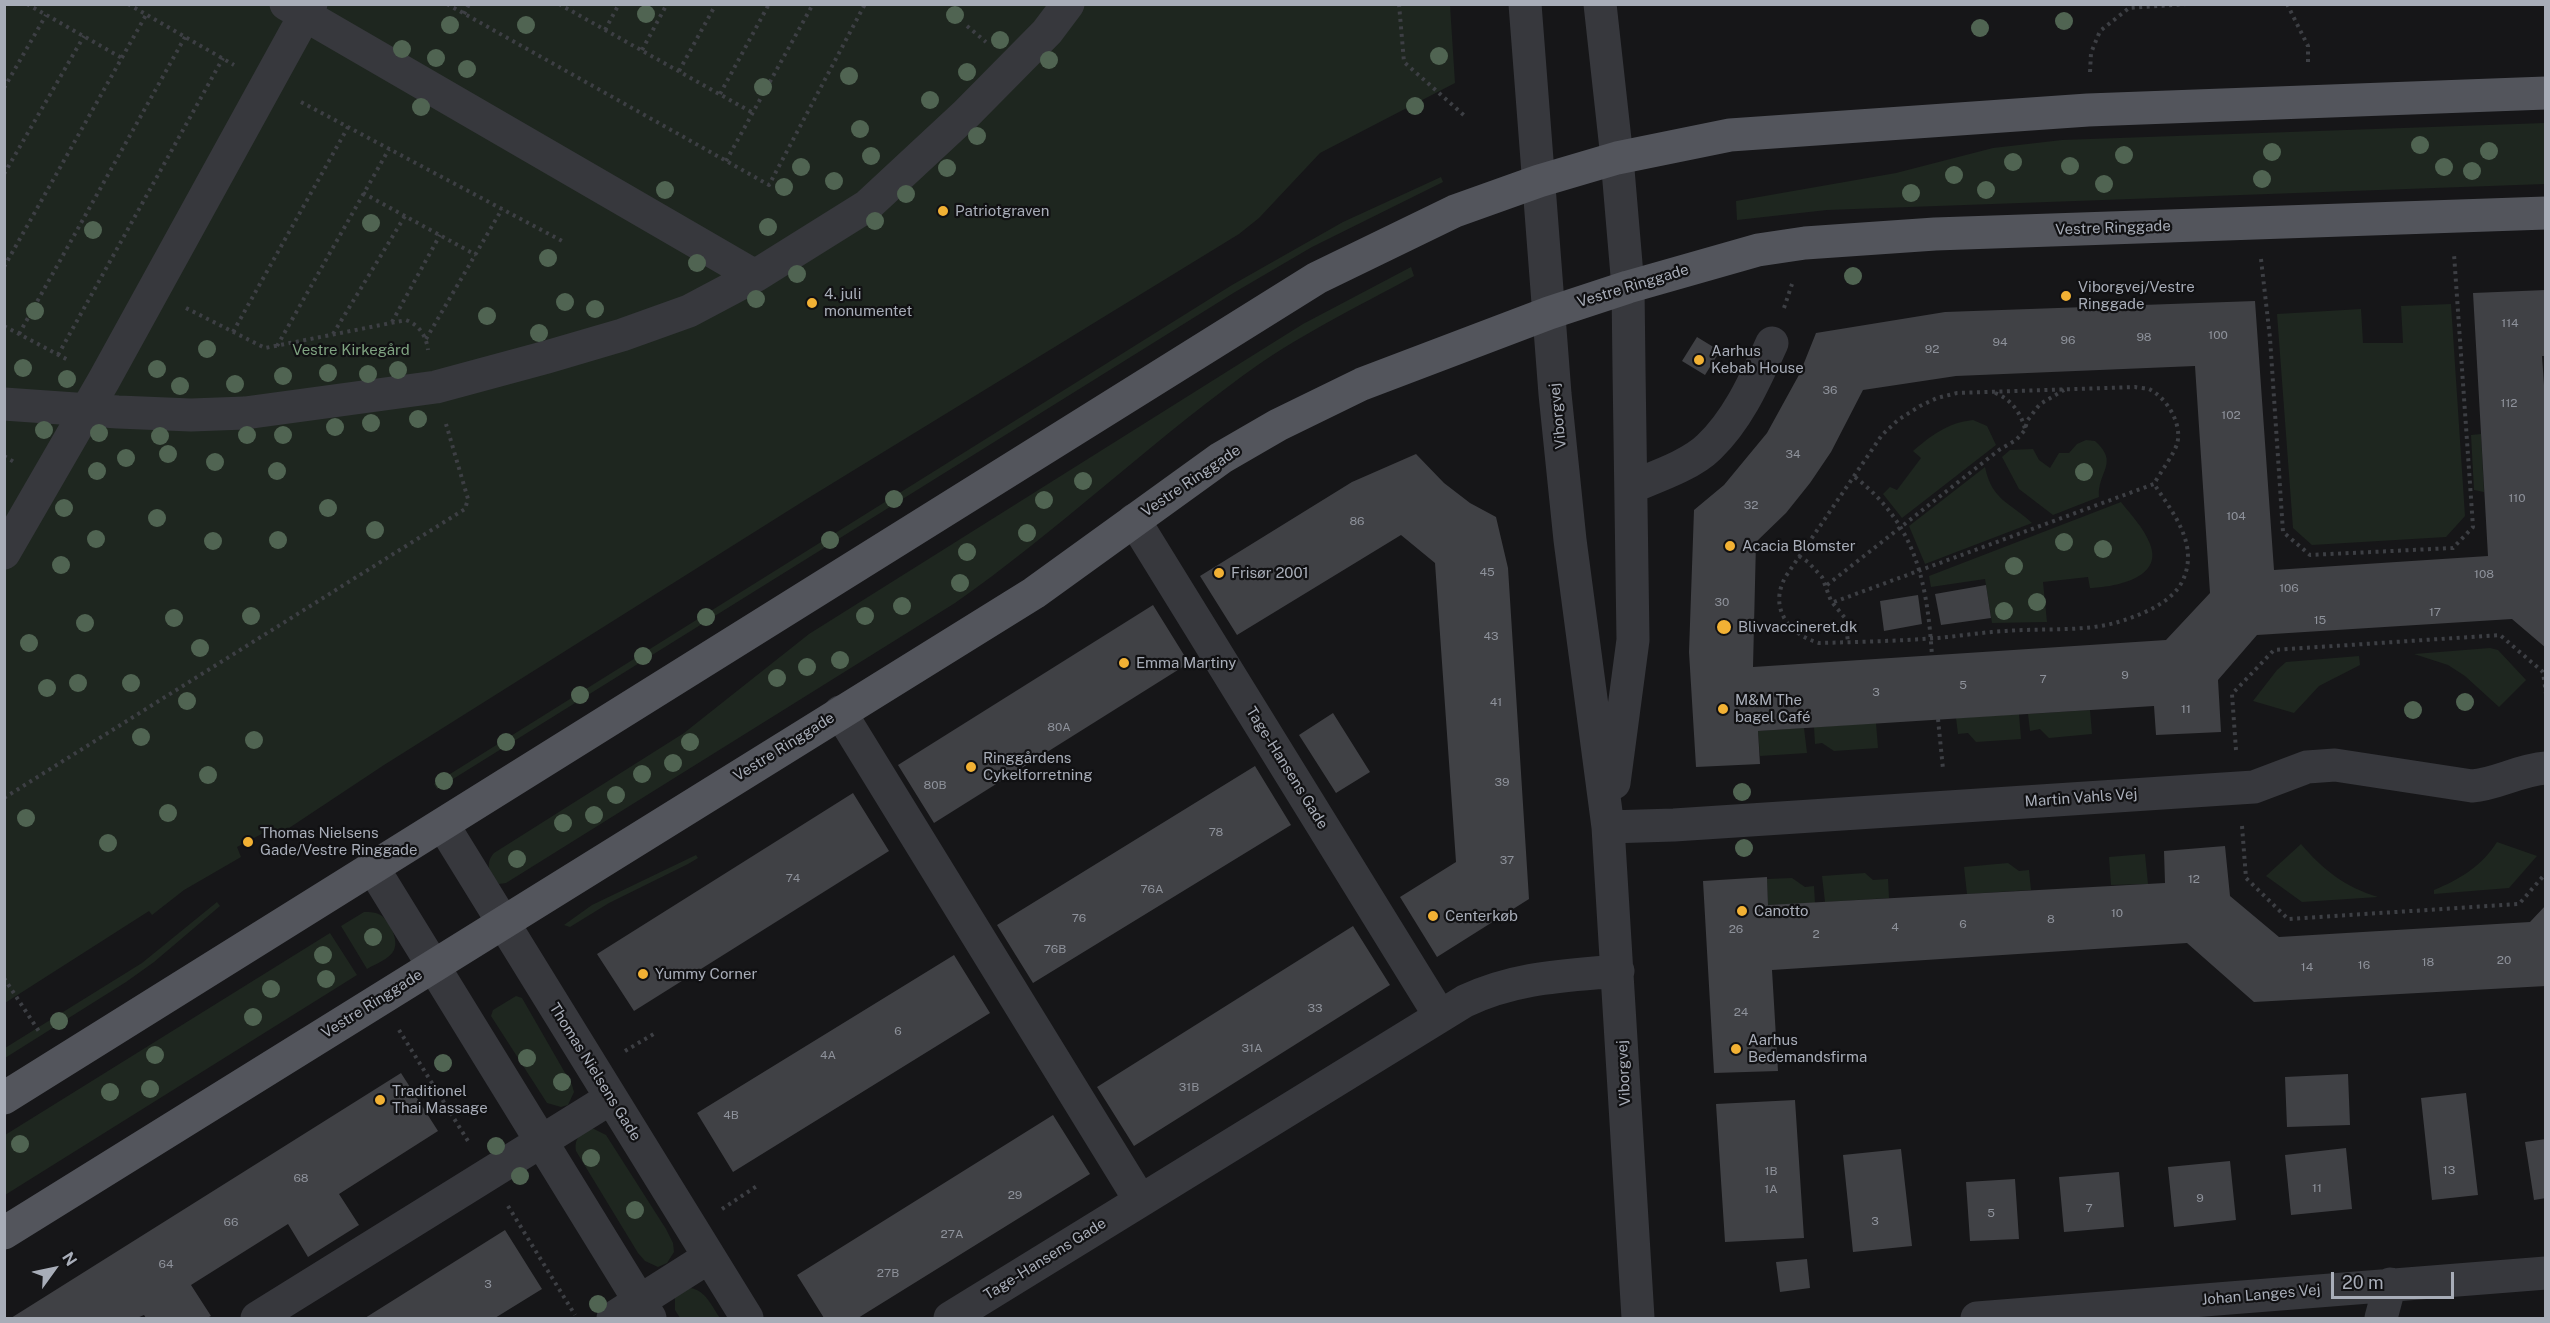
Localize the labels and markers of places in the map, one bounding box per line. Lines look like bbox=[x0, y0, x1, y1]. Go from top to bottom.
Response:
place label: Patriotgraven bbox=[955, 202, 1049, 220]
marker: Patriotgraven bbox=[936, 204, 950, 218]
place label: Viborgvej/Vestre Ringgade bbox=[2078, 278, 2195, 313]
place label: 4. juli monumentet bbox=[824, 285, 912, 320]
marker: Viborgvej/Vestre Ringgade bbox=[2059, 289, 2073, 303]
marker: 4. juli monumentet bbox=[805, 296, 819, 310]
place label: Aarhus Kebab House bbox=[1711, 342, 1804, 377]
marker: Aarhus Kebab House bbox=[1692, 353, 1706, 367]
place label: Acacia Blomster bbox=[1742, 537, 1856, 555]
marker: Acacia Blomster bbox=[1723, 539, 1737, 553]
place label: Frisør 2001 bbox=[1231, 564, 1309, 582]
marker: Frisør 2001 bbox=[1212, 566, 1226, 580]
marker: Blivvaccineret.dk bbox=[1715, 618, 1733, 636]
place label: Blivvaccineret.dk bbox=[1738, 618, 1857, 636]
place label: Emma Martiny bbox=[1136, 654, 1236, 672]
marker: Emma Martiny bbox=[1117, 656, 1131, 670]
place label: M&M The bagel Café bbox=[1735, 691, 1811, 726]
marker: M&M The bagel Café bbox=[1716, 702, 1730, 716]
place label: Ringgårdens Cykelforretning bbox=[983, 749, 1092, 784]
marker: Ringgårdens Cykelforretning bbox=[964, 760, 978, 774]
place label: Thomas Nielsens Gade/Vestre Ringgade bbox=[260, 824, 417, 859]
marker: Thomas Nielsens Gade/Vestre Ringgade bbox=[241, 835, 255, 849]
place label: Canotto bbox=[1754, 902, 1809, 920]
marker: Canotto bbox=[1735, 904, 1749, 918]
place label: Centerkøb bbox=[1445, 907, 1518, 925]
marker: Centerkøb bbox=[1426, 909, 1440, 923]
place label: Yummy Corner bbox=[655, 965, 757, 983]
marker: Yummy Corner bbox=[636, 967, 650, 981]
place label: Aarhus Bedemandsfirma bbox=[1748, 1031, 1867, 1066]
marker: Aarhus Bedemandsfirma bbox=[1729, 1042, 1743, 1056]
place label: Traditionel Thai Massage bbox=[392, 1082, 488, 1117]
marker: Traditionel Thai Massage bbox=[373, 1093, 387, 1107]

